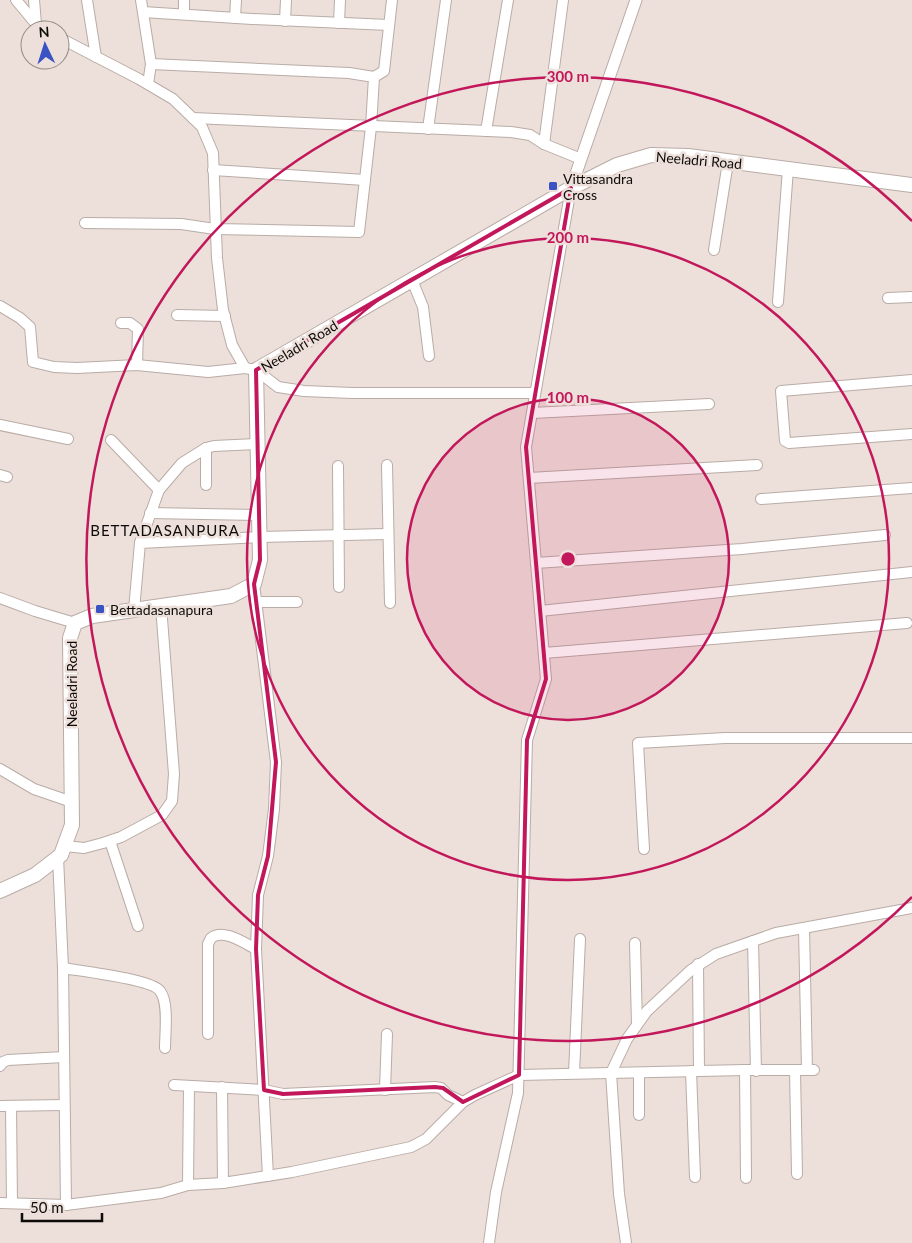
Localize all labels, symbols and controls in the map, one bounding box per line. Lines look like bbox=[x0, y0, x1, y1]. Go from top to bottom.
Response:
north arrow bbox=[20, 20, 70, 70]
text: N bbox=[38, 23, 50, 40]
text: 300 m bbox=[547, 67, 589, 85]
street label: Neeladri Road bbox=[655, 148, 743, 172]
place label: Vittasandra Cross bbox=[563, 170, 633, 203]
marker: Vittasandra Cross bbox=[547, 180, 559, 192]
text: 200 m bbox=[547, 228, 589, 246]
street label: Neeladri Road bbox=[258, 316, 340, 376]
text: 100 m bbox=[547, 388, 589, 406]
district label: BETTADASANPURA bbox=[90, 521, 240, 539]
centre of rings bbox=[559, 550, 577, 568]
place label: Bettadasanapura bbox=[110, 601, 213, 618]
marker: Bettadasanapura bbox=[94, 603, 106, 615]
street label: Neeladri Road bbox=[63, 641, 80, 727]
scale bar bbox=[22, 1190, 102, 1222]
text: 50 m bbox=[30, 1198, 64, 1216]

